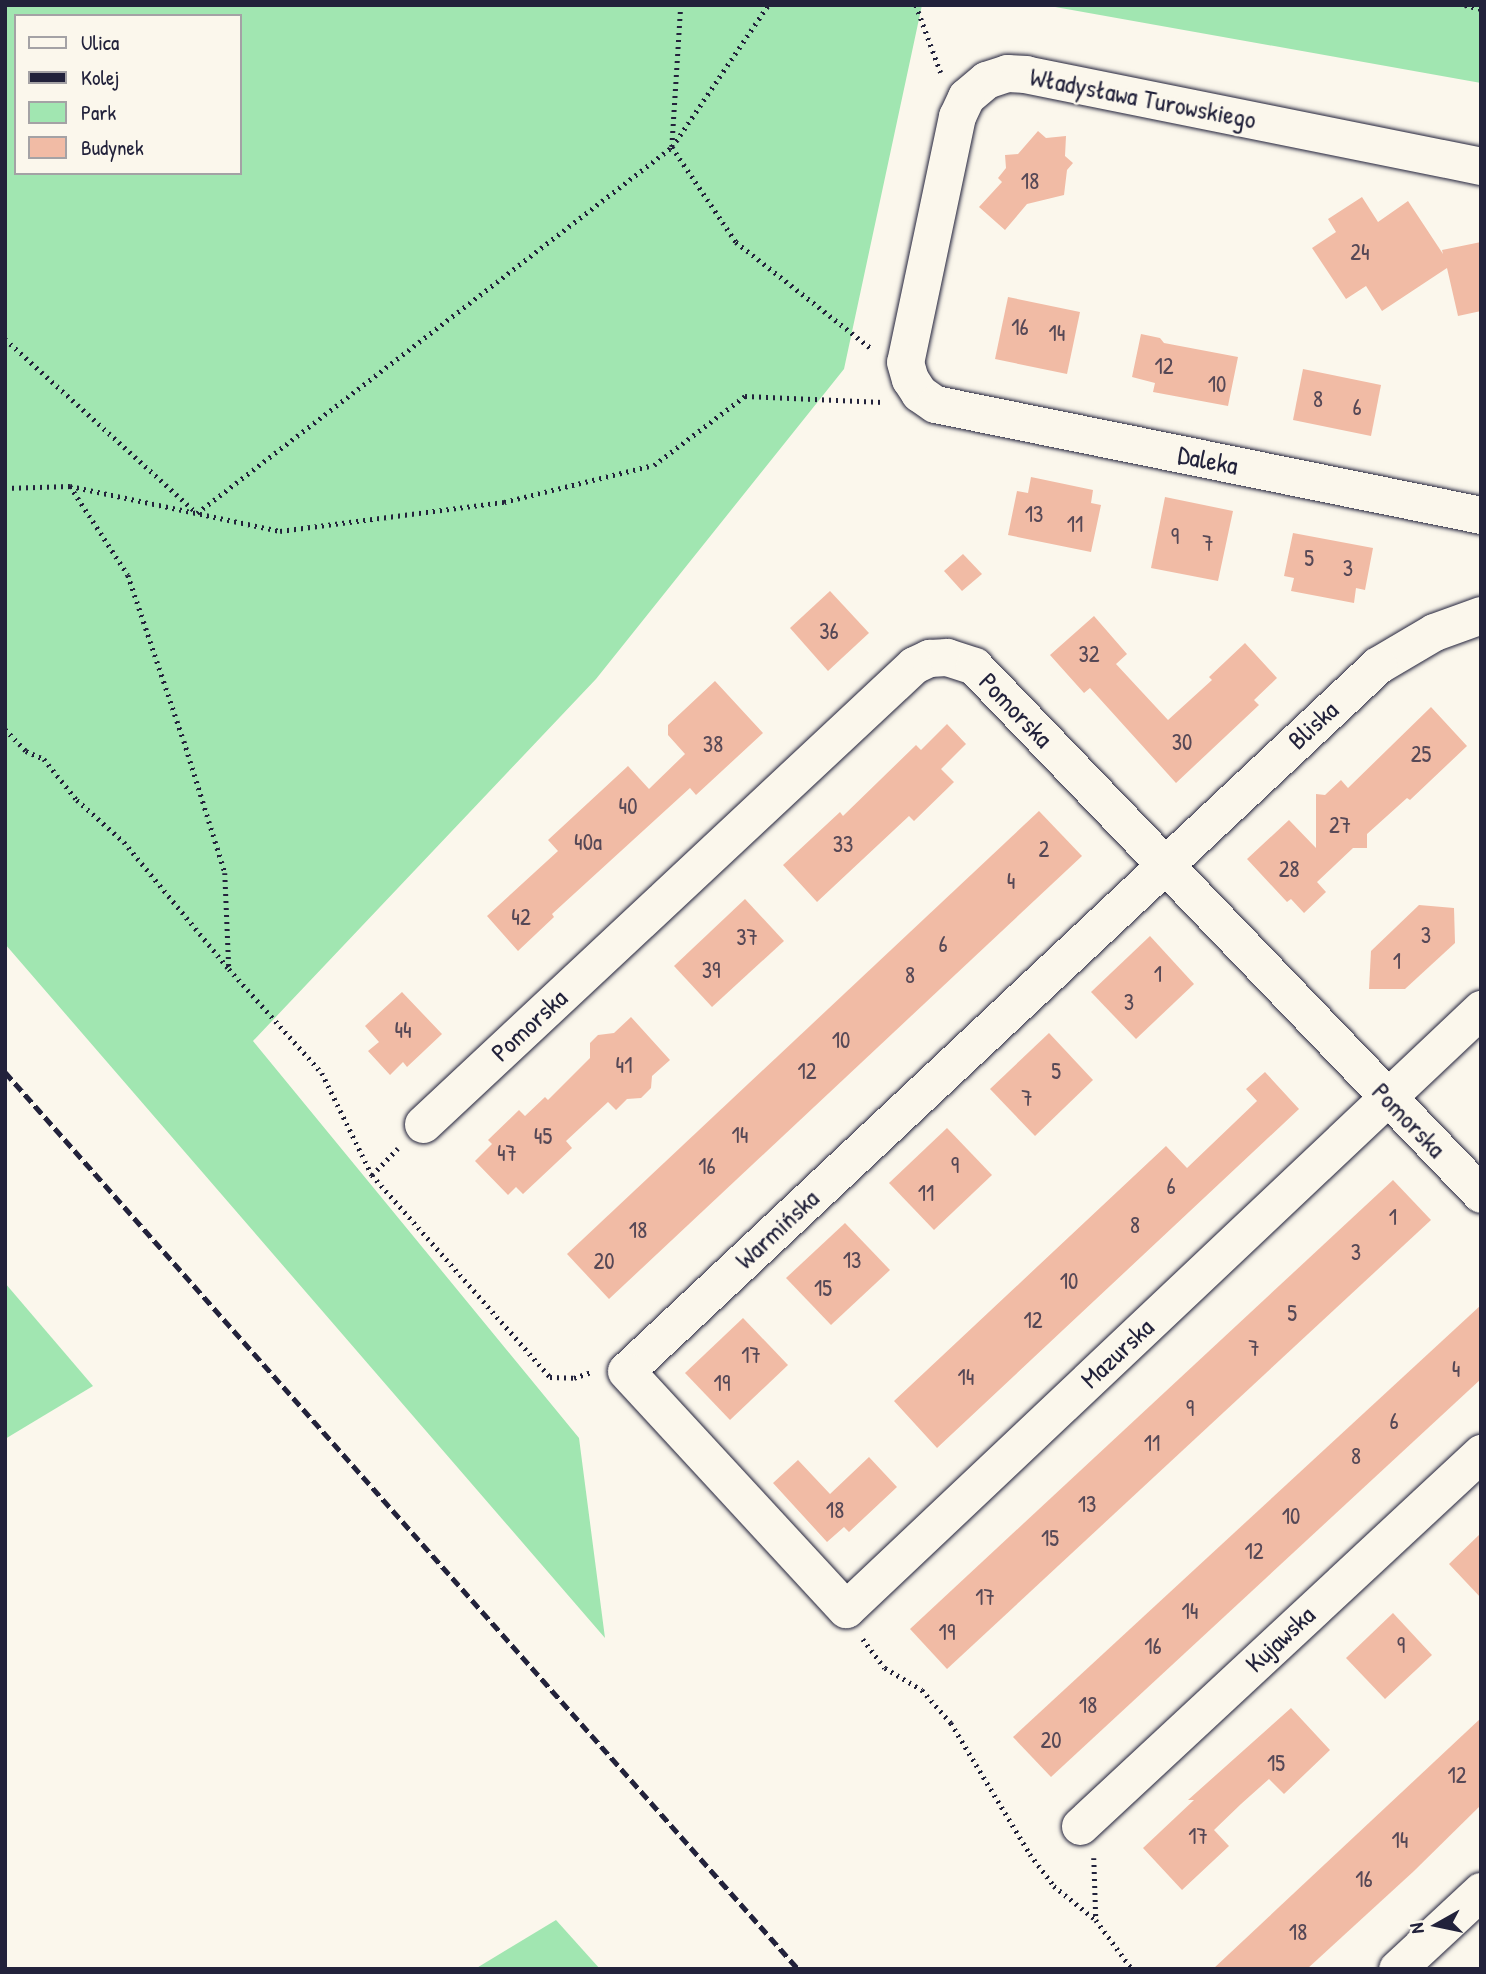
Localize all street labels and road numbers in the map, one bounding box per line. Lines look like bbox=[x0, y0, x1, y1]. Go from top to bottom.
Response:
street label: Władysława Turowskiego bbox=[1027, 61, 1259, 135]
street label: Daleka bbox=[1175, 439, 1241, 481]
street label: Pomorska bbox=[973, 666, 1059, 754]
street label: Bliska bbox=[1282, 694, 1344, 756]
street label: Pomorska bbox=[485, 982, 573, 1068]
street label: Pomorska bbox=[1366, 1076, 1452, 1164]
street label: Warmińska bbox=[729, 1183, 825, 1275]
street label: Mazurska bbox=[1074, 1312, 1160, 1394]
street label: Kujawska bbox=[1239, 1599, 1321, 1679]

